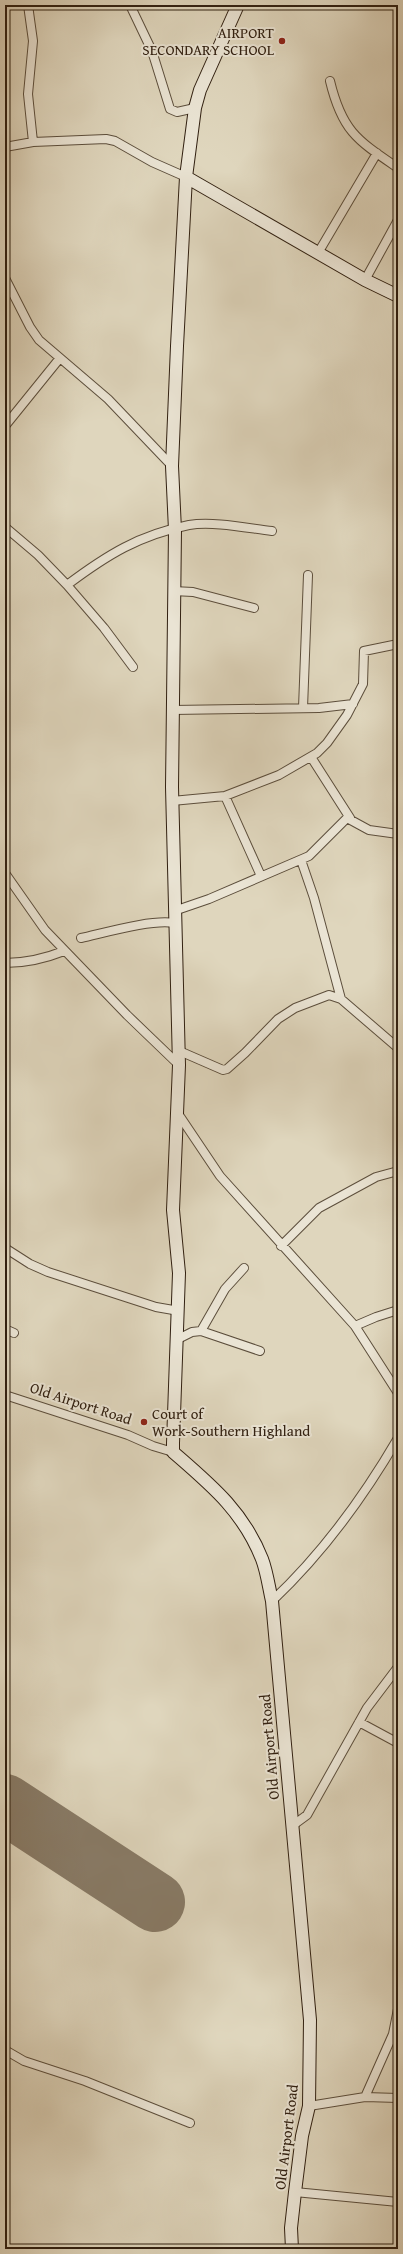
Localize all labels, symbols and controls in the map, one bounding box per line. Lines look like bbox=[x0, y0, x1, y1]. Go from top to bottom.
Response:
place label: AIRPORT SECONDARY SCHOOL bbox=[142, 22, 275, 60]
marker: AIRPORT SECONDARY SCHOOL bbox=[277, 36, 287, 46]
street label: Old Airport Road bbox=[27, 1377, 135, 1429]
place label: Court of Work-Southern Highland bbox=[152, 1403, 310, 1441]
marker: Court of Work-Southern Highland bbox=[139, 1417, 149, 1427]
street label: Old Airport Road bbox=[254, 1693, 284, 1801]
street label: Old Airport Road bbox=[269, 2083, 303, 2191]

